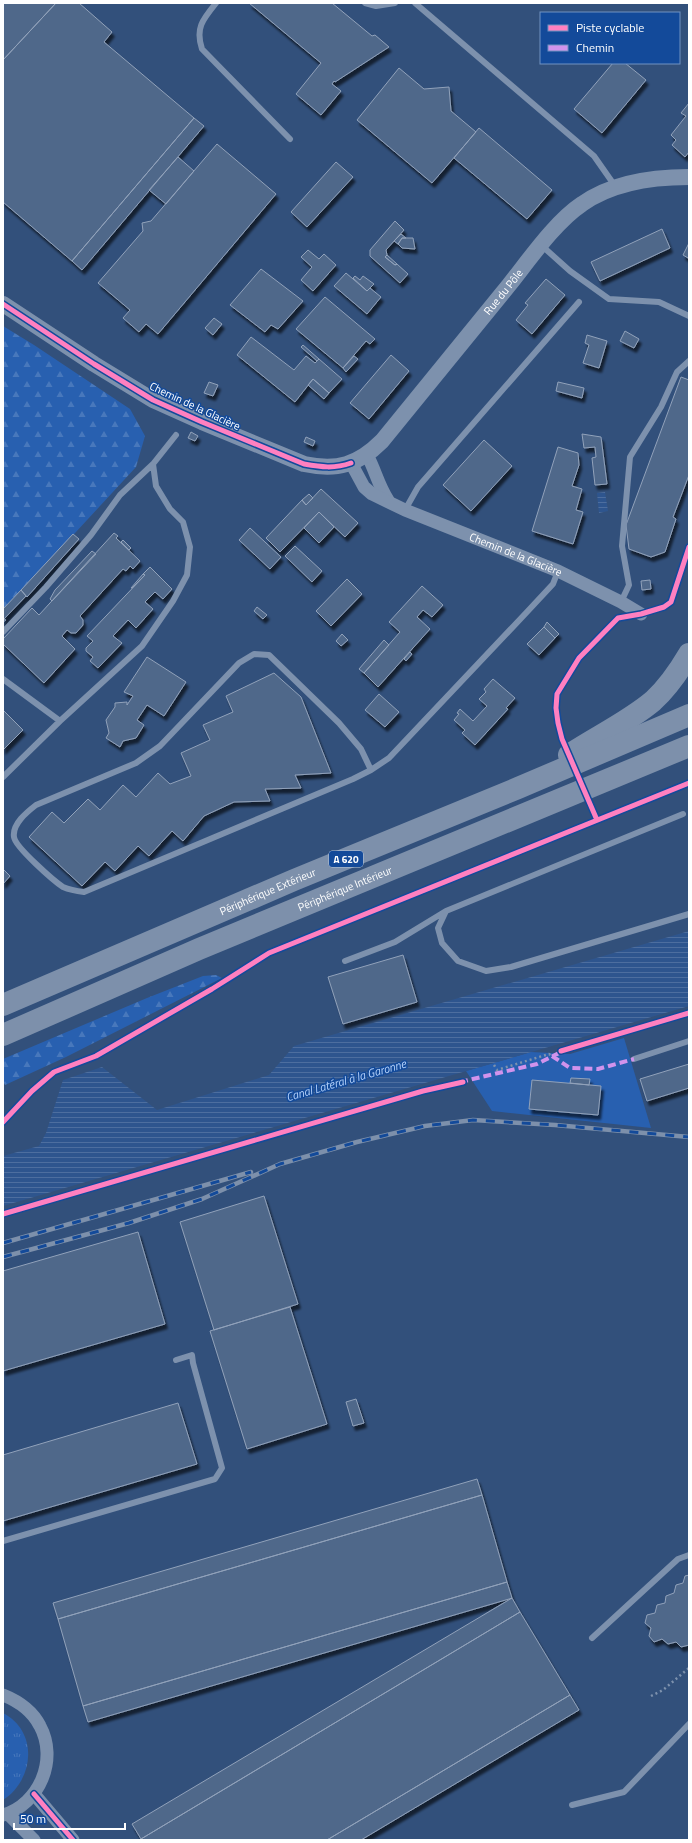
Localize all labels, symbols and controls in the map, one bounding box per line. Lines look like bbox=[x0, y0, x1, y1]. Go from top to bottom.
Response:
legend bbox=[540, 12, 680, 64]
text: Piste cyclable bbox=[576, 18, 644, 37]
text: Chemin bbox=[576, 38, 614, 57]
street label: Rue du Pôle bbox=[480, 265, 527, 318]
street label: Chemin de la Glacière bbox=[147, 378, 243, 434]
street label: Chemin de la Glacière bbox=[467, 529, 566, 580]
road number: A 620 bbox=[329, 851, 363, 867]
street label: Périphérique Intérieur bbox=[295, 862, 395, 915]
street label: Périphérique Extérieur bbox=[217, 864, 318, 919]
water label: Canal Latéral à la Garonne bbox=[284, 1053, 410, 1106]
scale bar bbox=[14, 1805, 125, 1831]
text: 50 m bbox=[20, 1809, 46, 1828]

